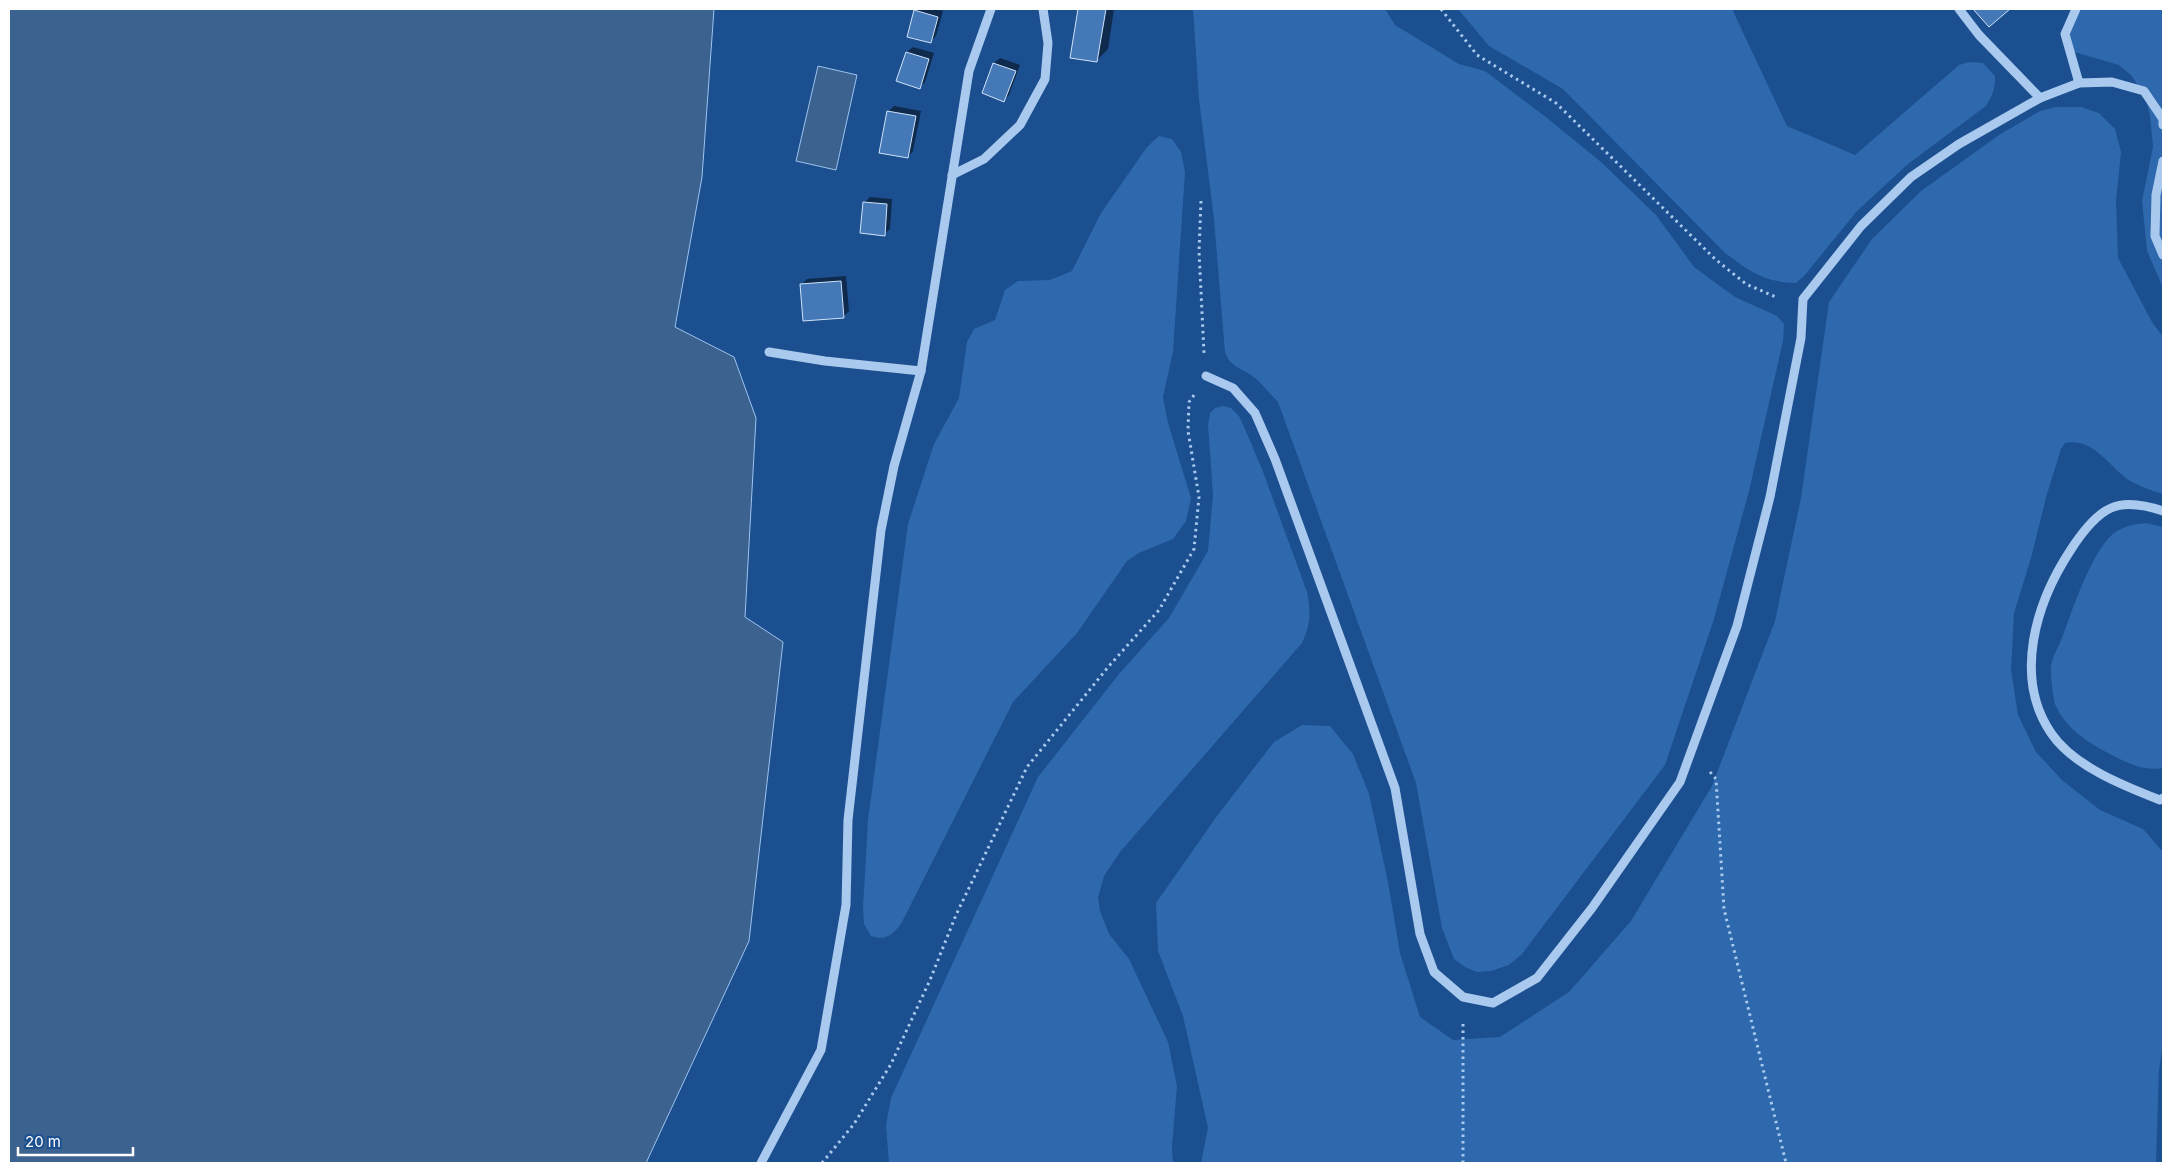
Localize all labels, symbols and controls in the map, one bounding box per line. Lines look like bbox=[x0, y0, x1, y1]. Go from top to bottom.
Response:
scale bar bbox=[18, 1124, 132, 1156]
text: 20 m bbox=[25, 1132, 61, 1151]

